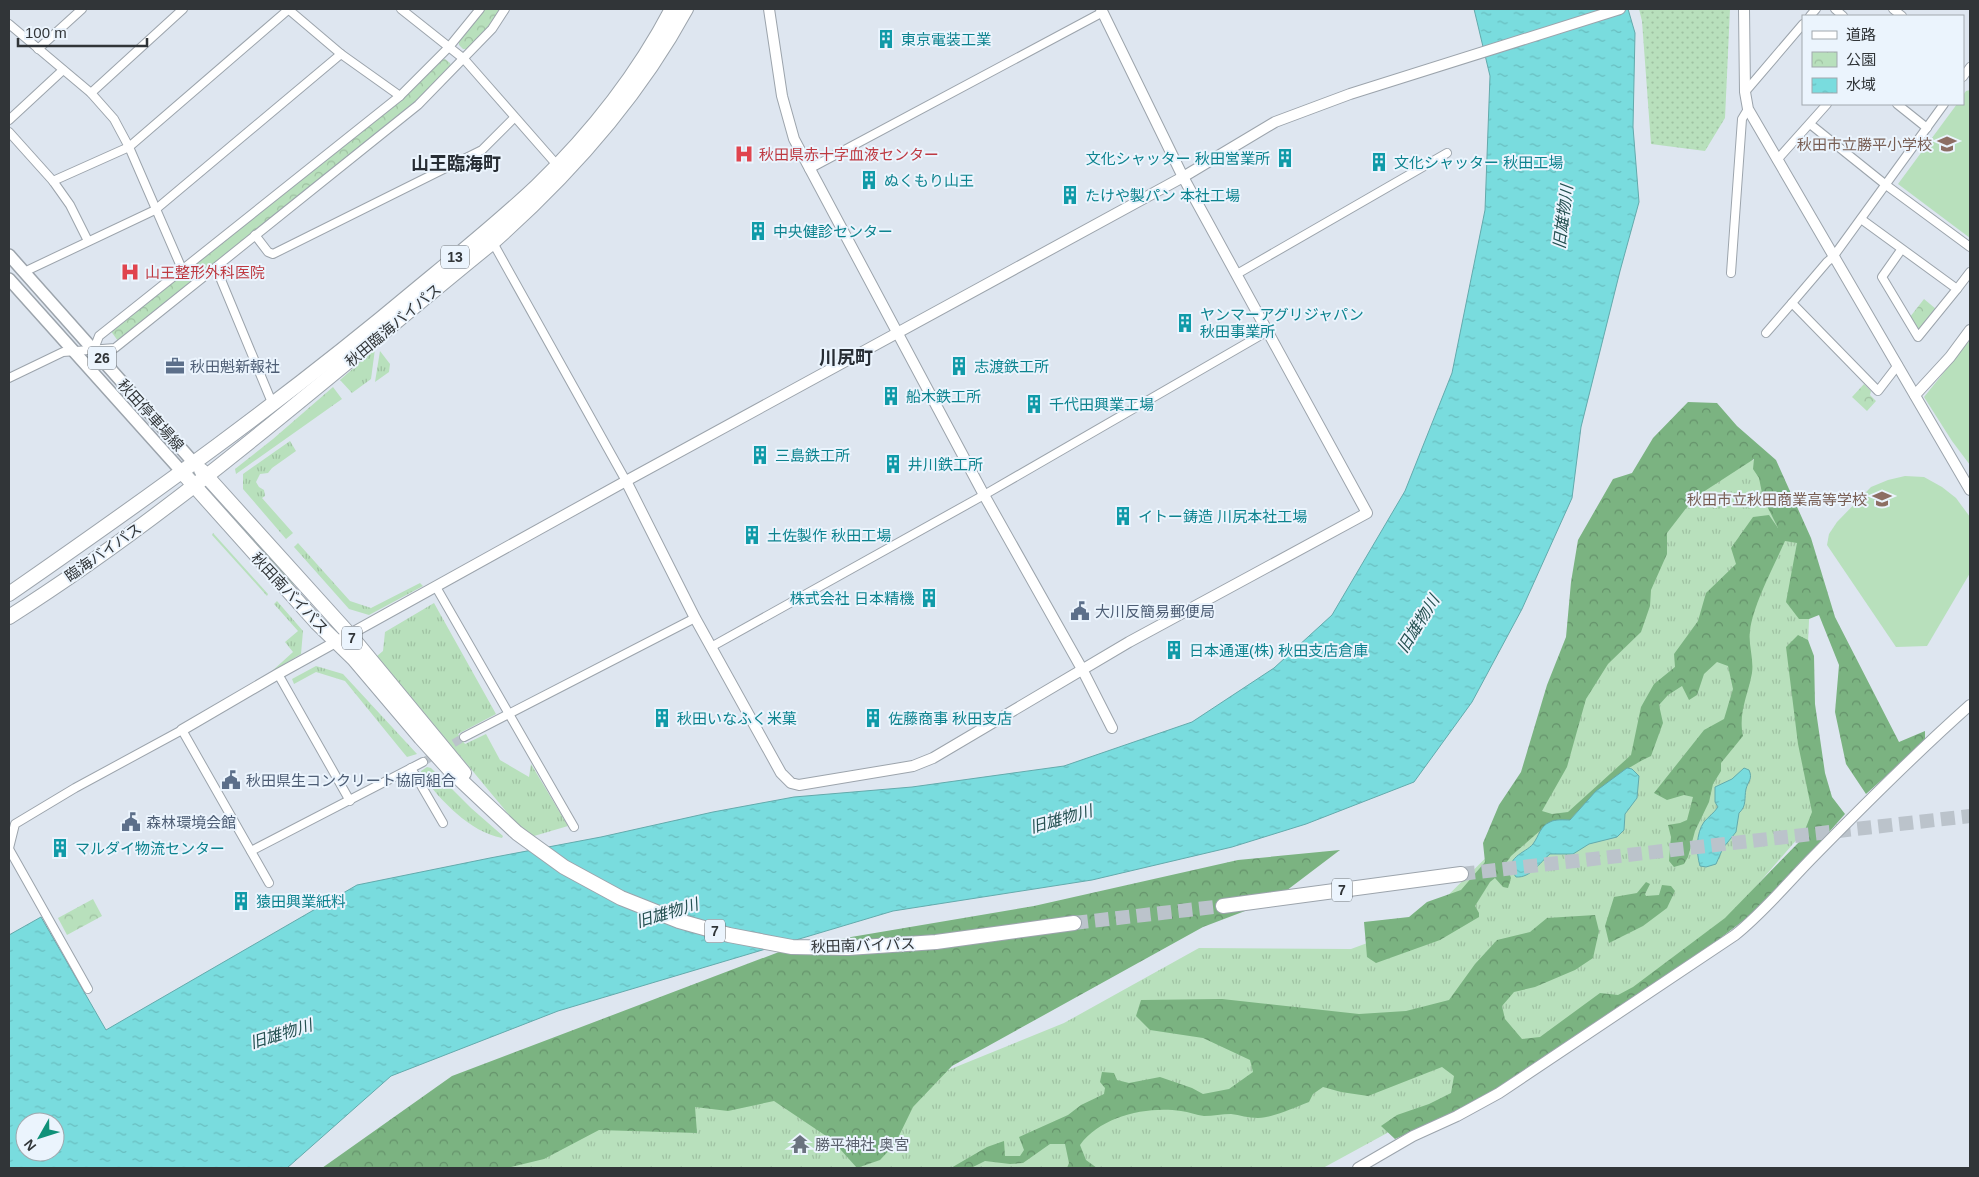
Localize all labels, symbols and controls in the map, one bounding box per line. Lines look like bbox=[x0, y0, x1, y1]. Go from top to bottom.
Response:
scale bar bbox=[18, 15, 146, 47]
legend bbox=[1802, 15, 1964, 105]
text: 100 m bbox=[25, 24, 67, 41]
text: 道路 bbox=[1846, 26, 1876, 43]
building icon: 東京電装工業 bbox=[875, 28, 897, 50]
place label: 東京電装工業 bbox=[901, 31, 991, 48]
text: 公園 bbox=[1846, 51, 1876, 68]
text: 水域 bbox=[1846, 76, 1876, 93]
school or university icon: 秋田市立勝平小学校 bbox=[1936, 133, 1958, 155]
place label: 秋田市立勝平小学校 bbox=[1797, 136, 1932, 153]
hospital icon: 秋田県赤十字血液センター bbox=[733, 143, 755, 165]
place label: 秋田県赤十字血液センター bbox=[759, 146, 939, 163]
building icon: 文化シャッター 秋田営業所 bbox=[1274, 147, 1296, 169]
place label: 文化シャッター 秋田営業所 bbox=[1086, 150, 1270, 167]
building icon: 文化シャッター 秋田工場 bbox=[1368, 151, 1390, 173]
district label: 山王臨海町 bbox=[411, 153, 501, 174]
place label: 文化シャッター 秋田工場 bbox=[1394, 154, 1563, 171]
building icon: ぬくもり山王 bbox=[858, 169, 880, 191]
place label: ぬくもり山王 bbox=[884, 172, 974, 189]
water label: 旧雄物川 bbox=[1551, 182, 1576, 250]
building icon: たけや製パン 本社工場 bbox=[1059, 184, 1081, 206]
place label: たけや製パン 本社工場 bbox=[1085, 187, 1240, 204]
building icon: 中央健診センター bbox=[747, 220, 769, 242]
place label: 中央健診センター bbox=[773, 223, 893, 240]
road number: 13 bbox=[441, 246, 469, 268]
hospital icon: 山王整形外科医院 bbox=[119, 261, 141, 283]
place label: 山王整形外科医院 bbox=[145, 264, 265, 281]
street label: 秋田臨海バイパス bbox=[342, 280, 444, 370]
place label: ヤンマーアグリジャパン 秋田事業所 bbox=[1200, 306, 1364, 340]
building icon: ヤンマーアグリジャパン 秋田事業所 bbox=[1174, 312, 1196, 334]
road number: 26 bbox=[88, 346, 116, 369]
district label: 川尻町 bbox=[819, 348, 873, 368]
office icon: 秋田魁新報社 bbox=[164, 355, 186, 377]
building icon: 志渡鉄工所 bbox=[948, 355, 970, 377]
place label: 秋田魁新報社 bbox=[190, 358, 280, 375]
place label: 志渡鉄工所 bbox=[974, 358, 1049, 375]
street label: 秋田停車場線 bbox=[115, 376, 187, 454]
building icon: 船木鉄工所 bbox=[880, 385, 902, 407]
place label: 船木鉄工所 bbox=[906, 388, 981, 405]
building icon: 千代田興業工場 bbox=[1023, 393, 1045, 415]
place label: 千代田興業工場 bbox=[1049, 396, 1154, 413]
building icon: 三島鉄工所 bbox=[749, 444, 771, 466]
place label: 三島鉄工所 bbox=[775, 447, 850, 464]
building icon: 井川鉄工所 bbox=[882, 453, 904, 475]
place label: 井川鉄工所 bbox=[908, 456, 983, 473]
school or university icon: 秋田市立秋田商業高等学校 bbox=[1871, 488, 1893, 510]
place label: 秋田市立秋田商業高等学校 bbox=[1687, 491, 1867, 508]
building icon: イトー鋳造 川尻本社工場 bbox=[1112, 505, 1134, 527]
place label: イトー鋳造 川尻本社工場 bbox=[1138, 508, 1307, 525]
street label: 臨海バイパス bbox=[61, 519, 145, 585]
building icon: 土佐製作 秋田工場 bbox=[741, 524, 763, 546]
place label: 土佐製作 秋田工場 bbox=[767, 527, 891, 544]
street label: 秋田南バイパス bbox=[248, 549, 332, 637]
building icon: 株式会社 日本精機 bbox=[918, 587, 940, 609]
place label: 株式会社 日本精機 bbox=[790, 590, 914, 607]
water label: 旧雄物川 bbox=[1394, 591, 1443, 656]
public building icon: 大川反簡易郵便局 bbox=[1069, 600, 1091, 622]
place label: 大川反簡易郵便局 bbox=[1095, 603, 1215, 620]
road number: 7 bbox=[342, 626, 362, 650]
building icon: 日本通運(株) 秋田支店倉庫 bbox=[1163, 639, 1185, 661]
place label: 日本通運(株) 秋田支店倉庫 bbox=[1189, 642, 1368, 659]
building icon: 秋田いなふく米菓 bbox=[651, 707, 673, 729]
building icon: 佐藤商事 秋田支店 bbox=[862, 707, 884, 729]
place label: 秋田いなふく米菓 bbox=[677, 710, 797, 727]
place label: 佐藤商事 秋田支店 bbox=[888, 710, 1012, 727]
public building icon: 秋田県生コンクリート協同組合 bbox=[220, 769, 242, 791]
place label: 秋田県生コンクリート協同組合 bbox=[246, 772, 456, 789]
water label: 旧雄物川 bbox=[1028, 801, 1096, 836]
public building icon: 森林環境会館 bbox=[120, 811, 142, 833]
place label: 森林環境会館 bbox=[146, 814, 236, 831]
building icon: マルダイ物流センター bbox=[49, 837, 71, 859]
place label: マルダイ物流センター bbox=[75, 840, 225, 857]
road number: 7 bbox=[1332, 878, 1352, 902]
building icon: 猿田興業紙料 bbox=[230, 890, 252, 912]
place label: 猿田興業紙料 bbox=[256, 893, 346, 910]
water label: 旧雄物川 bbox=[634, 895, 702, 930]
road number: 7 bbox=[705, 919, 725, 942]
street label: 秋田南バイパス bbox=[810, 935, 916, 955]
water label: 旧雄物川 bbox=[248, 1016, 316, 1051]
north arrow bbox=[15, 1112, 65, 1162]
temple icon: 勝平神社 奥宮 bbox=[789, 1133, 811, 1155]
text: N bbox=[20, 1136, 39, 1154]
place label: 勝平神社 奥宮 bbox=[815, 1136, 909, 1153]

